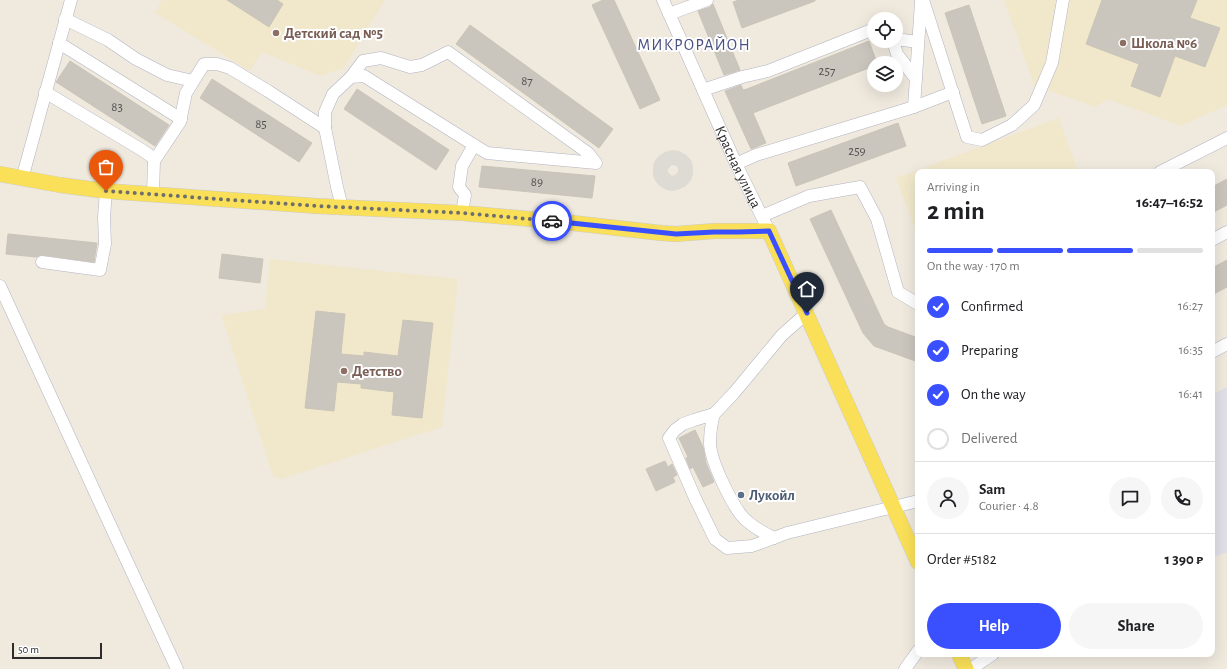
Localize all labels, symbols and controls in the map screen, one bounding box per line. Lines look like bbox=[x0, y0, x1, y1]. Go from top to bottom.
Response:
map controls bbox=[867, 12, 903, 92]
button: locate bbox=[867, 12, 903, 48]
place label: Детский сад №5 bbox=[284, 26, 383, 41]
marker: Детский сад №5 bbox=[271, 28, 281, 38]
district label: МИКРОРАЙОН bbox=[637, 36, 751, 53]
place label: Школа №6 bbox=[1131, 36, 1197, 51]
marker: Школа №6 bbox=[1118, 38, 1128, 48]
button: layers bbox=[867, 56, 903, 92]
house number: 257 bbox=[819, 65, 836, 78]
house number: 87 bbox=[521, 75, 533, 88]
house number: 83 bbox=[111, 101, 123, 114]
house number: 85 bbox=[255, 118, 267, 131]
street label: Красная улица bbox=[712, 124, 764, 210]
house number: 259 bbox=[848, 145, 866, 158]
pin bbox=[89, 150, 123, 191]
icon: bag bbox=[95, 156, 117, 178]
house number: 89 bbox=[531, 176, 543, 189]
text: Arriving in bbox=[927, 181, 980, 194]
text: 16:47–16:52 bbox=[1136, 195, 1203, 210]
text: 2 min bbox=[927, 198, 985, 224]
courier bbox=[532, 201, 572, 241]
icon: car bbox=[541, 210, 563, 232]
text: On the way · 170 m bbox=[927, 260, 1020, 273]
pin bbox=[790, 272, 824, 313]
icon: home bbox=[796, 278, 818, 300]
icon: check bbox=[927, 296, 949, 318]
text: Confirmed bbox=[961, 299, 1023, 314]
text: 16:27 bbox=[1178, 300, 1203, 313]
icon: check bbox=[927, 340, 949, 362]
text: Preparing bbox=[961, 343, 1018, 358]
text: 16:35 bbox=[1179, 344, 1203, 357]
place label: Детство bbox=[352, 364, 402, 379]
marker: Детство bbox=[339, 366, 349, 376]
icon: check bbox=[927, 384, 949, 406]
text: On the way bbox=[961, 387, 1026, 402]
text: 16:41 bbox=[1179, 388, 1203, 401]
text: Delivered bbox=[961, 431, 1018, 446]
button: person bbox=[927, 477, 969, 519]
button: chat bbox=[1109, 477, 1151, 519]
button: phone bbox=[1161, 477, 1203, 519]
text: Sam bbox=[979, 482, 1005, 497]
place label: Лукойл bbox=[749, 488, 795, 503]
marker: Лукойл bbox=[736, 490, 746, 500]
text: Courier · 4.8 bbox=[979, 500, 1039, 513]
text: Order #5182 bbox=[927, 552, 996, 567]
text: 1 390 ₽ bbox=[1165, 552, 1203, 567]
button: Help bbox=[927, 603, 1061, 649]
button: Share bbox=[1069, 603, 1203, 649]
scale bar bbox=[12, 641, 102, 660]
text: 50 m bbox=[18, 644, 39, 655]

